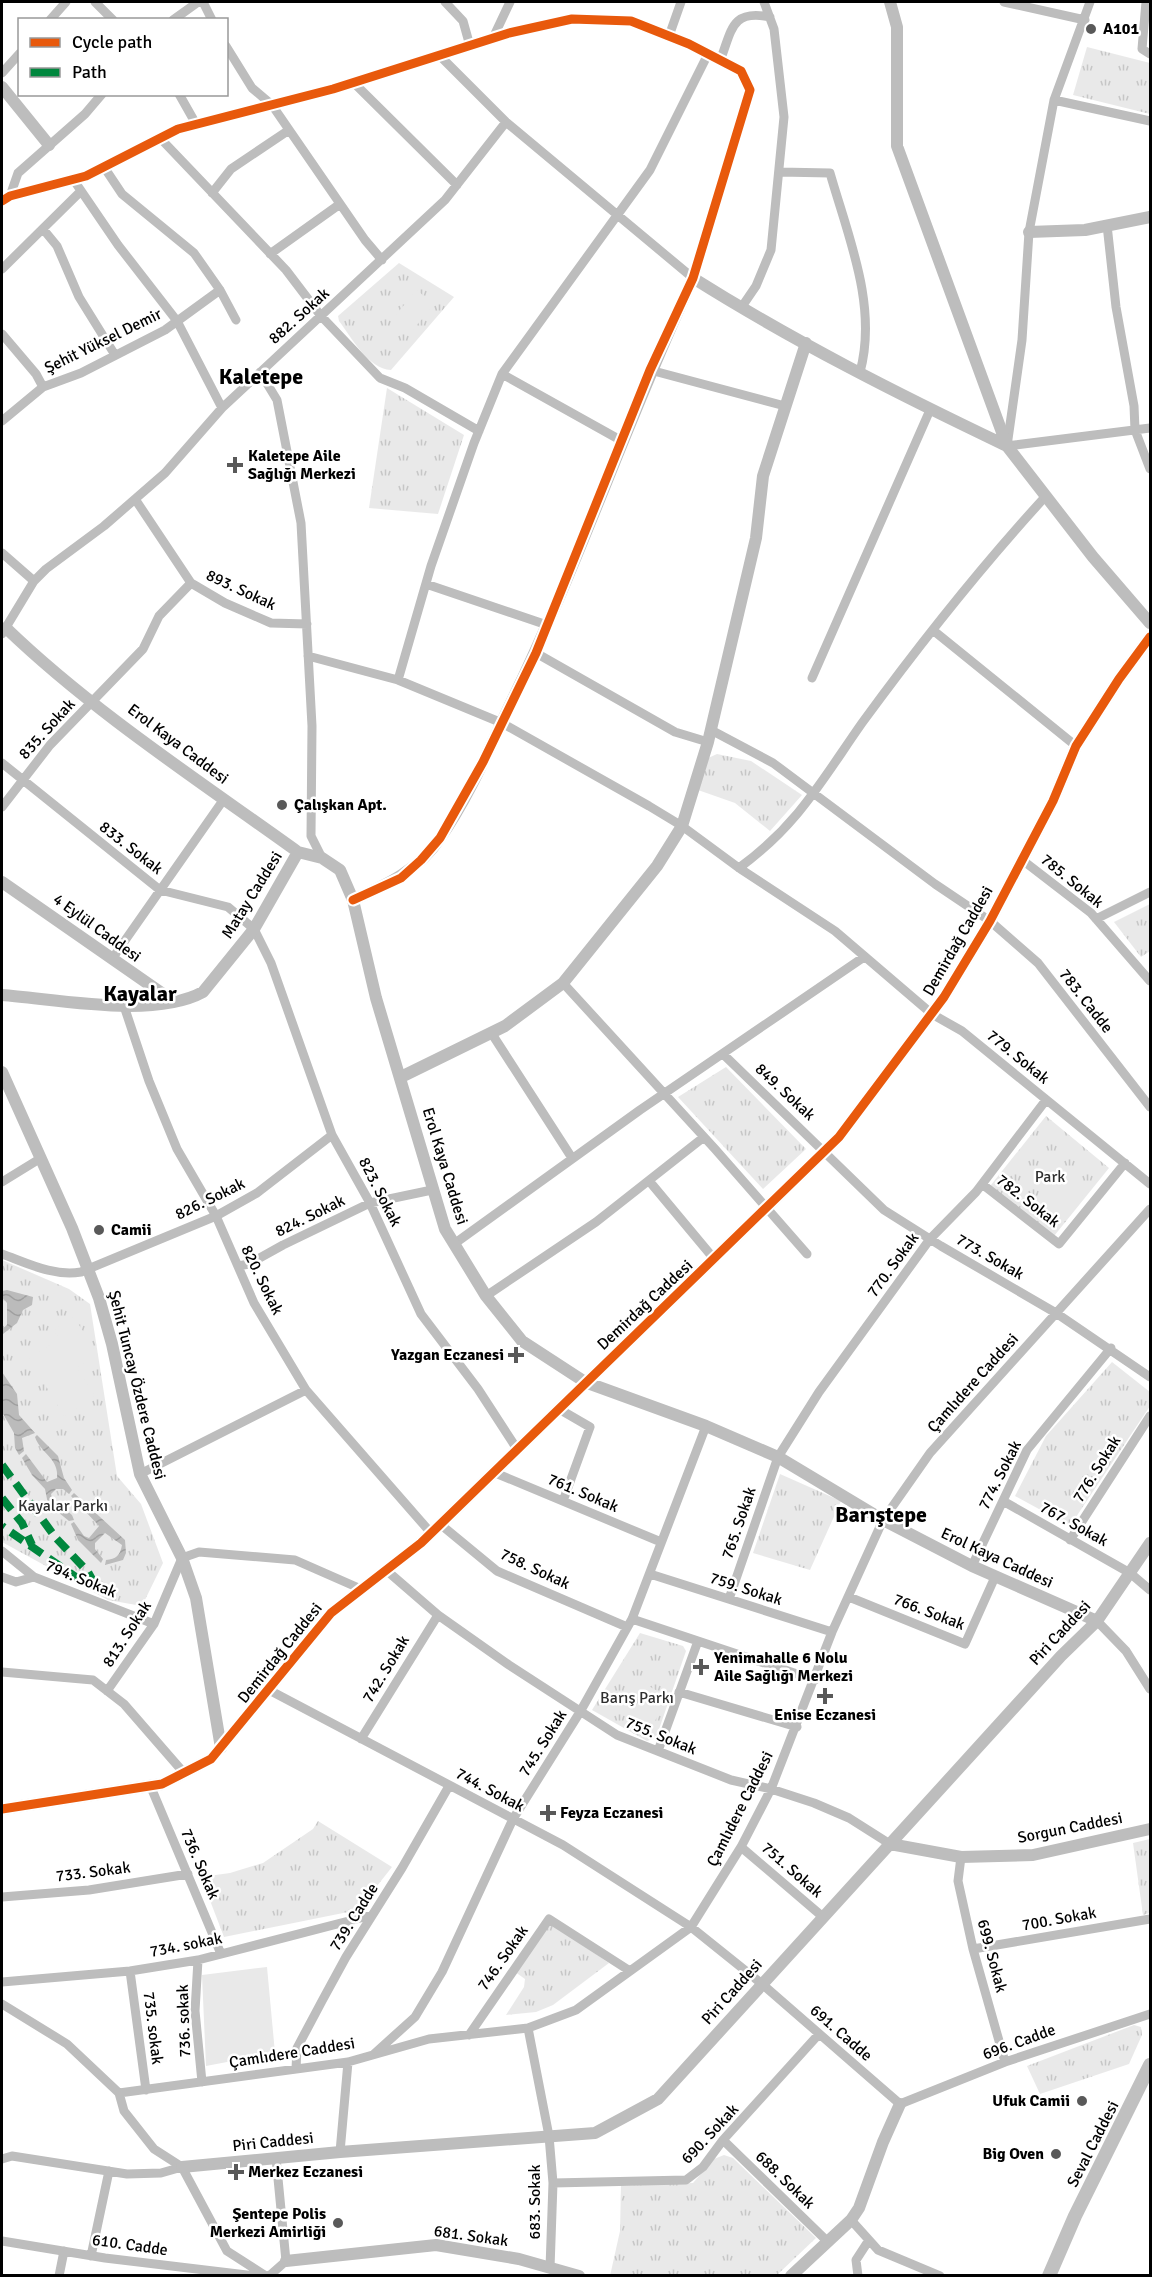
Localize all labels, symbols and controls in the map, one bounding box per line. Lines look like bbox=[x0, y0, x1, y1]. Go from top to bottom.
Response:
legend bbox=[18, 18, 228, 96]
place label: A101 bbox=[1103, 19, 1139, 39]
marker: A101 bbox=[1084, 22, 1098, 36]
text: Cycle path bbox=[72, 31, 152, 53]
text: Path bbox=[72, 61, 107, 83]
street label: 882. Sokak bbox=[264, 283, 334, 349]
street label: Şehit Yüksel Demir bbox=[41, 304, 165, 378]
district label: Kaletepe bbox=[219, 363, 303, 390]
place label: Kaletepe Aile Sağlığı Merkezi bbox=[248, 446, 356, 484]
marker: Kaletepe Aile Sağlığı Merkezi bbox=[226, 456, 244, 474]
street label: 893. Sokak bbox=[203, 565, 279, 615]
street label: 835. Sokak bbox=[14, 694, 80, 764]
street label: Erol Kaya Caddesi bbox=[123, 699, 233, 789]
place label: Çalışkan Apt. bbox=[294, 795, 387, 815]
marker: Çalışkan Apt. bbox=[275, 798, 289, 812]
street label: 833. Sokak bbox=[95, 817, 167, 879]
street label: Matay Caddesi bbox=[217, 848, 287, 942]
street label: 785. Sokak bbox=[1037, 850, 1107, 912]
street label: Demirdağ Caddesi bbox=[918, 882, 998, 1000]
street label: 4 Eylül Caddesi bbox=[49, 889, 145, 967]
street label: 783. Cadde bbox=[1055, 965, 1117, 1037]
district label: Kayalar bbox=[103, 980, 177, 1007]
street label: 779. Sokak bbox=[983, 1026, 1053, 1088]
street label: 849. Sokak bbox=[751, 1059, 819, 1125]
street label: Erol Kaya Caddesi bbox=[418, 1105, 472, 1227]
street label: 823. Sokak bbox=[354, 1154, 406, 1230]
park label: Park bbox=[1035, 1167, 1065, 1187]
street label: 782. Sokak bbox=[992, 1170, 1064, 1232]
street label: 826. Sokak bbox=[172, 1174, 248, 1224]
street label: 824. Sokak bbox=[272, 1191, 348, 1241]
place label: Camii bbox=[111, 1220, 151, 1240]
marker: Camii bbox=[92, 1223, 106, 1237]
street label: 770. Sokak bbox=[863, 1229, 923, 1301]
street label: 773. Sokak bbox=[953, 1230, 1027, 1284]
street label: 820. Sokak bbox=[237, 1242, 287, 1318]
street label: Demirdağ Caddesi bbox=[593, 1256, 697, 1354]
street label: Şehit Tuncay Özdere Caddesi bbox=[104, 1288, 170, 1482]
street label: Çamlıdere Caddesi bbox=[923, 1329, 1023, 1437]
place label: Yazgan Eczanesi bbox=[390, 1345, 504, 1365]
marker: Yazgan Eczanesi bbox=[509, 1348, 523, 1362]
street label: 776. Sokak bbox=[1069, 1432, 1125, 1506]
street label: 774. Sokak bbox=[974, 1437, 1026, 1513]
street label: 761. Sokak bbox=[545, 1469, 621, 1517]
street label: 765. Sokak bbox=[717, 1484, 761, 1562]
park label: Kayalar Parkı bbox=[18, 1496, 108, 1516]
street label: 767. Sokak bbox=[1036, 1497, 1112, 1551]
district label: Barıştepe bbox=[835, 1501, 927, 1528]
street label: Erol Kaya Caddesi bbox=[938, 1523, 1056, 1593]
street label: 758. Sokak bbox=[497, 1544, 573, 1594]
street label: 794. Sokak bbox=[42, 1556, 120, 1602]
street label: 759. Sokak bbox=[707, 1568, 785, 1610]
street label: 766. Sokak bbox=[890, 1589, 968, 1635]
street label: Piri Caddesi bbox=[1025, 1596, 1095, 1670]
street label: 813. Sokak bbox=[98, 1597, 156, 1671]
street label: Demirdağ Caddesi bbox=[233, 1599, 327, 1707]
street label: 742. Sokak bbox=[358, 1632, 414, 1706]
place label: Yenimahalle 6 Nolu Aile Sağlığı Merkezi bbox=[713, 1648, 853, 1686]
marker: Yenimahalle 6 Nolu Aile Sağlığı Merkezi bbox=[692, 1658, 710, 1676]
park label: Barış Parkı bbox=[600, 1688, 674, 1708]
marker: Enise Eczanesi bbox=[818, 1689, 832, 1703]
place label: Enise Eczanesi bbox=[774, 1705, 876, 1725]
street label: 745. Sokak bbox=[515, 1706, 571, 1780]
street label: 755. Sokak bbox=[622, 1713, 700, 1759]
street label: Çamlıdere Caddesi bbox=[702, 1748, 778, 1870]
street label: 744. Sokak bbox=[452, 1764, 528, 1816]
place label: Feyza Eczanesi bbox=[560, 1803, 663, 1823]
marker: Feyza Eczanesi bbox=[541, 1806, 555, 1820]
street label: Sorgun Caddesi bbox=[1016, 1808, 1124, 1848]
street label: 736. Sokak bbox=[176, 1826, 224, 1902]
street label: 751. Sokak bbox=[757, 1838, 827, 1902]
street label: 733. Sokak bbox=[55, 1858, 131, 1886]
street label: 739. Cadde bbox=[325, 1879, 383, 1955]
street label: 700. Sokak bbox=[1020, 1903, 1098, 1935]
street label: 699. Sokak bbox=[973, 1917, 1011, 1995]
street label: 746. Sokak bbox=[473, 1922, 533, 1994]
street label: 734. sokak bbox=[148, 1928, 224, 1962]
street label: Piri Caddesi bbox=[697, 1955, 767, 2029]
street label: 736. sokak bbox=[173, 1984, 195, 2058]
street label: 735. sokak bbox=[139, 1990, 167, 2066]
street label: 691. Cadde bbox=[806, 2000, 876, 2066]
street label: 696. Cadde bbox=[980, 2020, 1058, 2064]
street label: Çamlıdere Caddesi bbox=[228, 2033, 356, 2073]
place label: Ufuk Camii bbox=[992, 2091, 1070, 2111]
marker: Ufuk Camii bbox=[1075, 2094, 1089, 2108]
street label: Seval Caddesi bbox=[1063, 2097, 1123, 2191]
street label: 690. Sokak bbox=[677, 2100, 743, 2168]
street label: Piri Caddesi bbox=[231, 2128, 315, 2156]
place label: Big Oven bbox=[982, 2144, 1044, 2164]
street label: 688. Sokak bbox=[751, 2147, 819, 2213]
marker: Big Oven bbox=[1049, 2147, 1063, 2161]
place label: Merkez Eczanesi bbox=[248, 2162, 363, 2182]
street label: 683. Sokak bbox=[525, 2164, 545, 2240]
marker: Merkez Eczanesi bbox=[229, 2165, 243, 2179]
place label: Şentepe Polis Merkezi Amirliği bbox=[210, 2204, 326, 2242]
marker: Şentepe Polis Merkezi Amirliği bbox=[331, 2216, 345, 2230]
street label: 681. Sokak bbox=[432, 2221, 510, 2251]
street label: 610. Cadde bbox=[91, 2230, 169, 2260]

